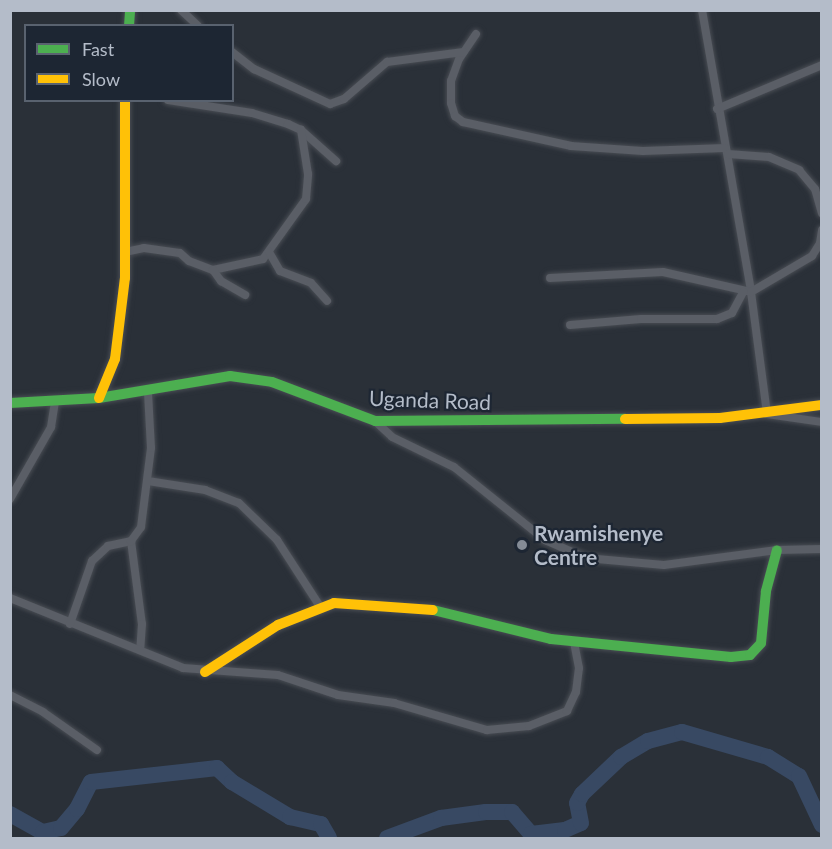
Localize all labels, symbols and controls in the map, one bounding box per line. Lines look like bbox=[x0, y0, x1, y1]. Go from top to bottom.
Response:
legend bbox=[24, 24, 234, 102]
text: Fast bbox=[82, 38, 114, 60]
text: Slow bbox=[82, 68, 120, 90]
street label: Uganda Road bbox=[369, 385, 491, 415]
place label: Rwamishenye Centre bbox=[534, 520, 663, 570]
marker: Rwamishenye Centre bbox=[515, 538, 529, 552]

